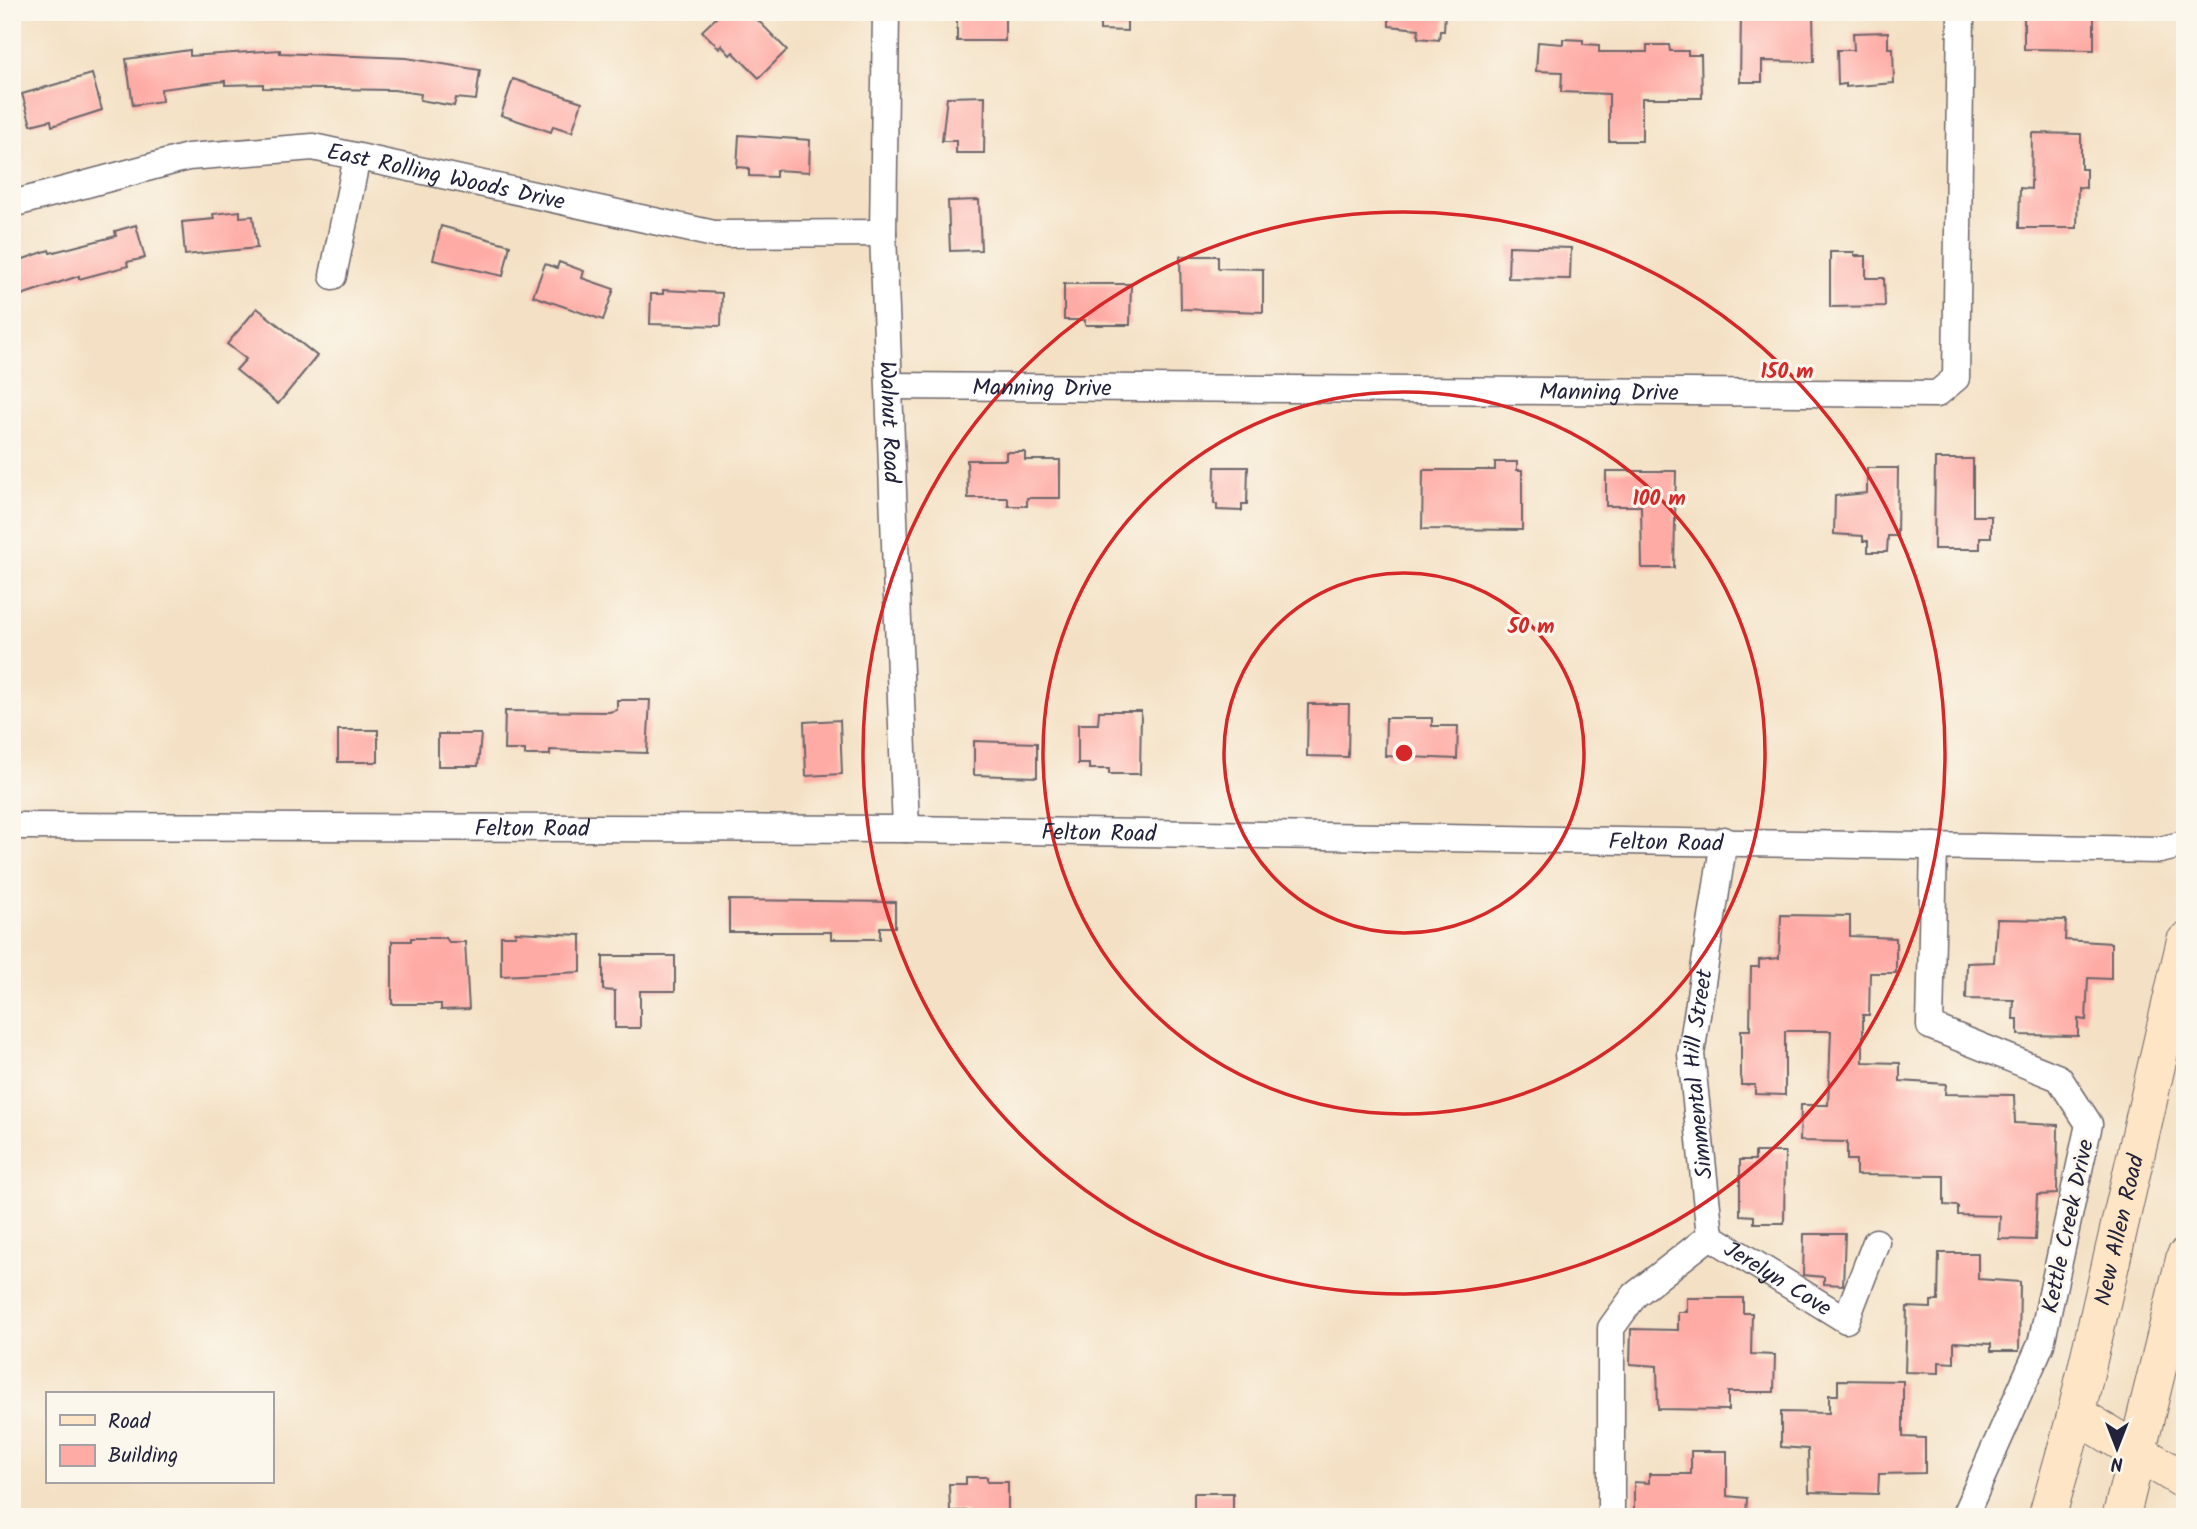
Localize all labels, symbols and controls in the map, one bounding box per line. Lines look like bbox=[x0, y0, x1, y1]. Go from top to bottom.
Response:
street label: East Rolling Woods Drive bbox=[324, 135, 568, 221]
text: 150 m bbox=[1760, 356, 1814, 389]
street label: Walnut Road bbox=[868, 360, 909, 484]
street label: Manning Drive bbox=[972, 371, 1112, 408]
street label: Manning Drive bbox=[1539, 375, 1679, 412]
text: 100 m bbox=[1632, 483, 1686, 516]
text: 50 m bbox=[1507, 611, 1554, 644]
centre of rings bbox=[1392, 741, 1416, 765]
street label: Felton Road bbox=[474, 812, 590, 848]
street label: Felton Road bbox=[1041, 815, 1157, 853]
street label: Felton Road bbox=[1608, 825, 1724, 863]
street label: Simmental Hill Street bbox=[1675, 966, 1724, 1181]
street label: Kettle Creek Drive bbox=[2033, 1136, 2105, 1317]
street label: New Allen Road bbox=[2086, 1151, 2155, 1309]
street label: Jerelyn Cove bbox=[1716, 1233, 1838, 1327]
legend bbox=[46, 1392, 273, 1484]
text: Road bbox=[108, 1406, 151, 1439]
north arrow bbox=[2082, 1414, 2152, 1484]
text: Building bbox=[108, 1440, 178, 1473]
text: N bbox=[2111, 1448, 2123, 1478]

